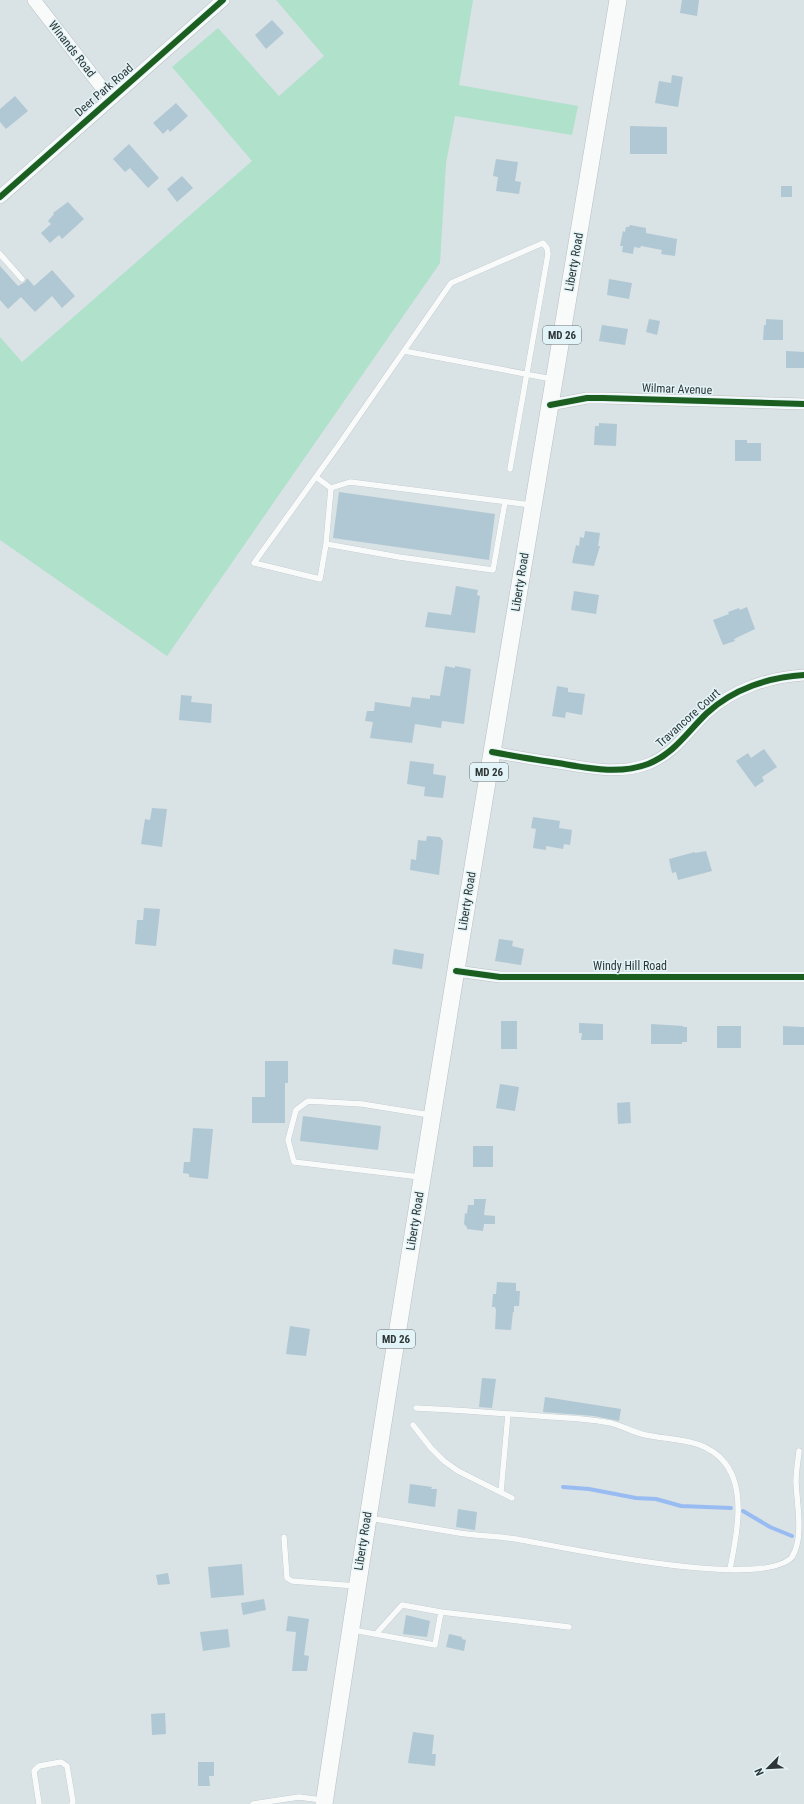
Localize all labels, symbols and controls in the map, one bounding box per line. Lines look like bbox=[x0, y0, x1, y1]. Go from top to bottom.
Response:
street label: Winands Road bbox=[46, 18, 98, 80]
street label: Deer Park Road bbox=[72, 61, 136, 119]
street label: Liberty Road bbox=[562, 232, 586, 292]
road number: MD 26 bbox=[543, 326, 581, 344]
street label: Wilmar Avenue bbox=[642, 381, 713, 397]
street label: Liberty Road bbox=[508, 552, 532, 612]
street label: Travancore Court bbox=[653, 685, 723, 750]
road number: MD 26 bbox=[470, 763, 508, 781]
street label: Liberty Road bbox=[455, 871, 479, 931]
street label: Windy Hill Road bbox=[593, 959, 667, 973]
street label: Liberty Road bbox=[403, 1191, 427, 1251]
road number: MD 26 bbox=[377, 1330, 415, 1348]
street label: Liberty Road bbox=[351, 1511, 375, 1571]
north arrow bbox=[748, 1748, 788, 1788]
text: N bbox=[752, 1766, 767, 1778]

